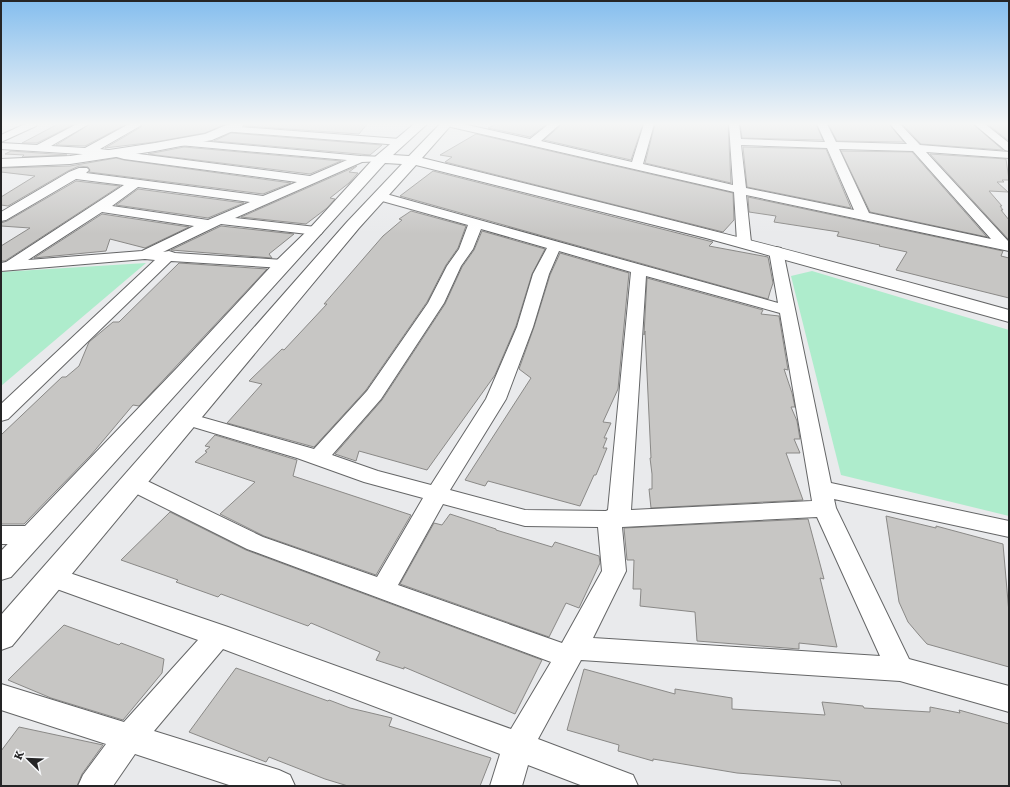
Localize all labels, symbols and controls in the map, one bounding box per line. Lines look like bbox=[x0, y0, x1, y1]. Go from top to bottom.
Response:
north arrow bbox=[8, 739, 48, 779]
text: K bbox=[9, 747, 27, 762]

